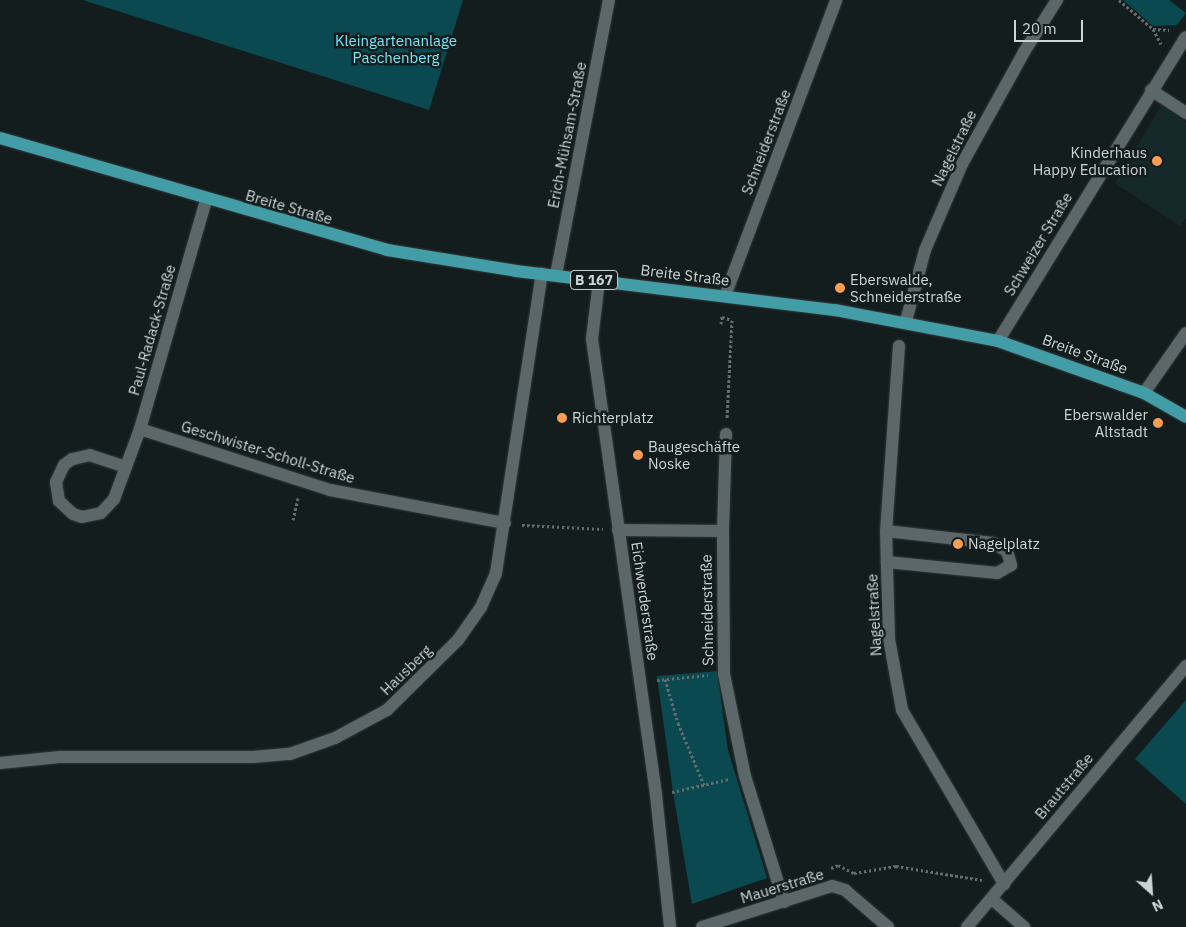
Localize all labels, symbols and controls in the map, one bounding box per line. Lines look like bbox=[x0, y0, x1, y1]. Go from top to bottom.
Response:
scale bar bbox=[1016, 10, 1085, 42]
text: 20 m bbox=[1022, 19, 1057, 38]
park label: Kleingartenanlage Paschenberg bbox=[335, 31, 457, 66]
street label: Erich-Mühsam-Straße bbox=[544, 60, 590, 210]
street label: Schneiderstraße bbox=[738, 87, 794, 197]
street label: Nagelstraße bbox=[928, 107, 980, 189]
place label: Kinderhaus Happy Education bbox=[1033, 143, 1147, 178]
marker: Kinderhaus Happy Education bbox=[1151, 155, 1163, 167]
street label: Breite Straße bbox=[244, 186, 334, 228]
street label: Schweizer Straße bbox=[1000, 189, 1076, 299]
street label: Breite Straße bbox=[640, 261, 730, 289]
street label: Paul-Radack-Straße bbox=[125, 262, 179, 398]
road number: B 167 bbox=[569, 268, 619, 292]
place label: Eberswalde, Schneiderstraße bbox=[850, 270, 961, 305]
marker: Eberswalde, Schneiderstraße bbox=[834, 282, 846, 294]
street label: Breite Straße bbox=[1040, 330, 1130, 378]
place label: Eberswalder Altstadt bbox=[1064, 405, 1148, 440]
place label: Richterplatz bbox=[572, 409, 653, 427]
marker: Richterplatz bbox=[556, 412, 568, 424]
street label: Geschwister-Scholl-Straße bbox=[179, 417, 357, 487]
marker: Eberswalder Altstadt bbox=[1152, 417, 1164, 429]
place label: Baugeschäfte Noske bbox=[648, 437, 740, 472]
marker: Baugeschäfte Noske bbox=[632, 449, 644, 461]
place label: Nagelplatz bbox=[968, 535, 1040, 553]
marker: Nagelplatz bbox=[952, 538, 964, 550]
street label: Eichwerderstraße bbox=[628, 540, 662, 662]
street label: Schneiderstraße bbox=[697, 554, 717, 666]
street label: Nagelstraße bbox=[863, 573, 885, 657]
street label: Hausberg bbox=[377, 641, 435, 699]
street label: Brautstraße bbox=[1031, 749, 1097, 823]
street label: Mauerstraße bbox=[738, 865, 826, 907]
north arrow bbox=[1126, 867, 1176, 917]
text: N bbox=[1149, 895, 1166, 916]

